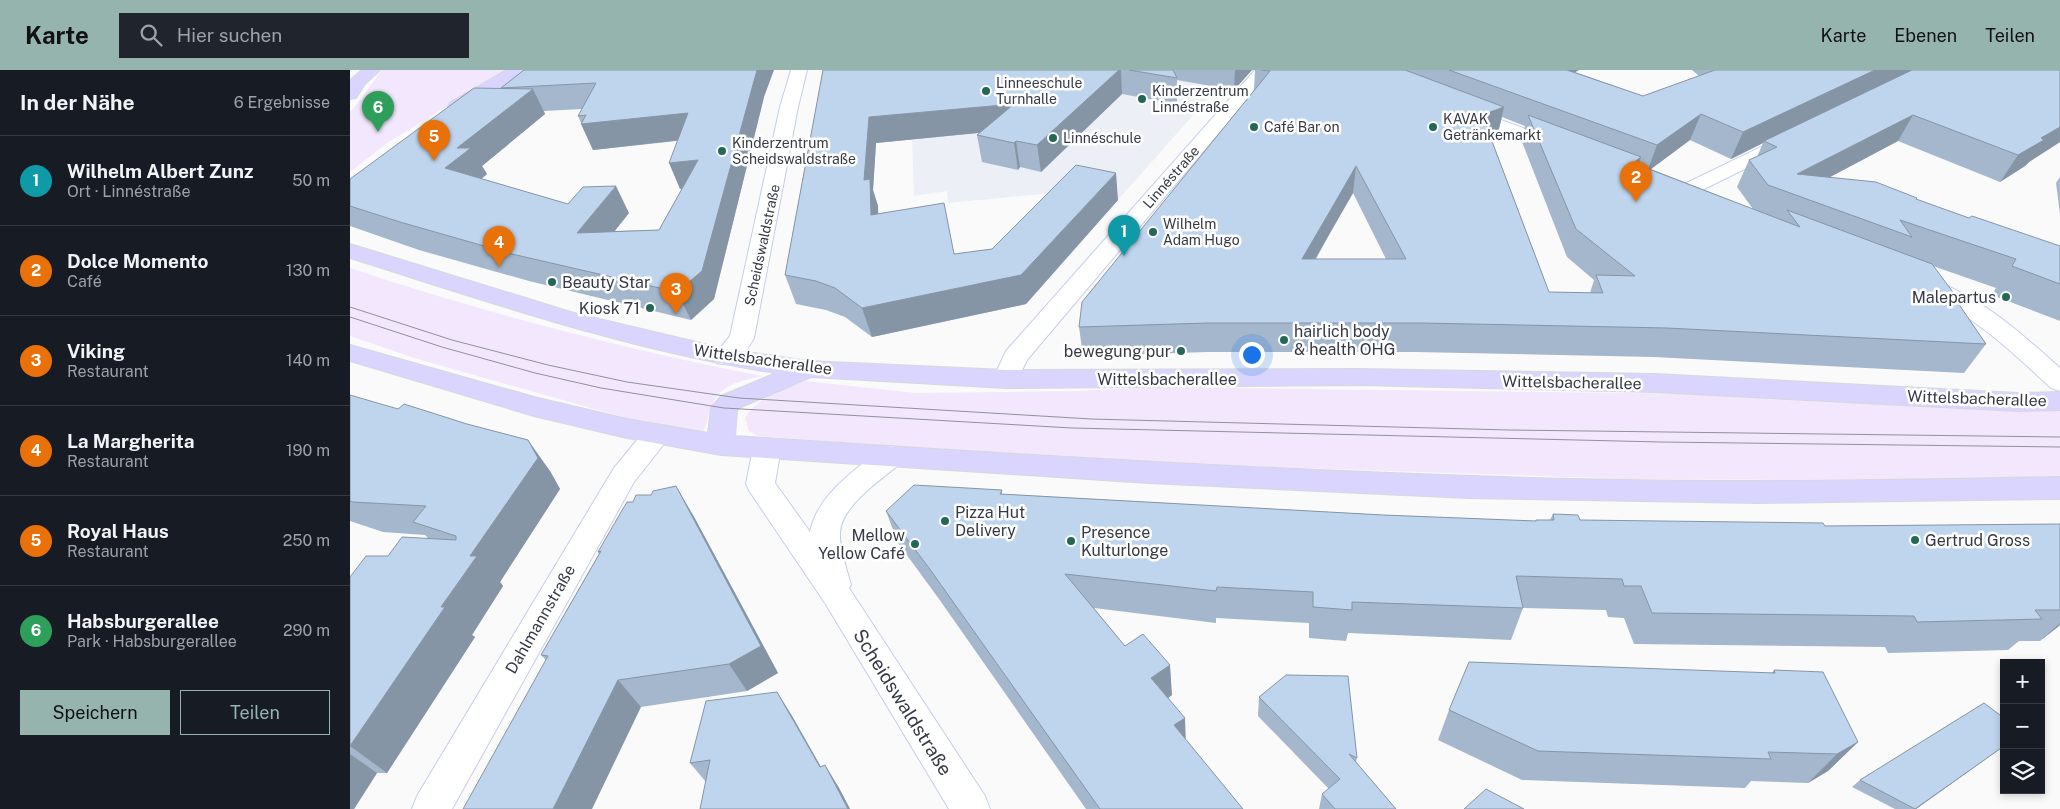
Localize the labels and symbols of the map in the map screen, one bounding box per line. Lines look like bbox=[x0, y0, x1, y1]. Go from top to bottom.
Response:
place label: Linneeschule Turnhalle bbox=[996, 75, 1082, 107]
place label: Kinderzentrum Linnéstraße bbox=[1152, 83, 1249, 115]
marker: Linneeschule Turnhalle bbox=[980, 85, 992, 97]
pin: 6 bbox=[362, 91, 394, 132]
marker: Kinderzentrum Linnéstraße bbox=[1136, 93, 1148, 105]
place label: KAVAK Getränkemarkt bbox=[1443, 111, 1541, 143]
place label: Café Bar on bbox=[1264, 119, 1340, 135]
pin: 5 bbox=[418, 120, 450, 161]
marker: Café Bar on bbox=[1248, 121, 1260, 133]
marker: KAVAK Getränkemarkt bbox=[1427, 121, 1439, 133]
place label: Linnéschule bbox=[1063, 130, 1141, 146]
marker: Linnéschule bbox=[1047, 132, 1059, 144]
place label: Kinderzentrum Scheidswaldstraße bbox=[732, 135, 856, 167]
street label: Linnéstraße bbox=[1140, 143, 1202, 211]
marker: Kinderzentrum Scheidswaldstraße bbox=[716, 145, 728, 157]
pin: 2 bbox=[1620, 161, 1652, 202]
street label: Scheidswaldstraße bbox=[741, 183, 783, 307]
pin: 1 bbox=[1108, 215, 1140, 256]
place label: Wilhelm Adam Hugo bbox=[1163, 216, 1240, 248]
pin: 4 bbox=[483, 226, 515, 267]
marker: Wilhelm Adam Hugo bbox=[1147, 226, 1159, 238]
place label: Beauty Star bbox=[562, 273, 650, 292]
pin: 3 bbox=[660, 273, 692, 314]
marker: Beauty Star bbox=[546, 276, 558, 288]
place label: Malepartus bbox=[1912, 288, 1996, 307]
marker: Malepartus bbox=[2000, 291, 2012, 303]
place label: Kiosk 71 bbox=[579, 299, 640, 318]
marker: Kiosk 71 bbox=[644, 302, 656, 314]
place label: hairlich body & health OHG bbox=[1294, 322, 1396, 359]
marker: hairlich body & health OHG bbox=[1278, 334, 1290, 346]
street label: Wittelsbacherallee bbox=[692, 340, 833, 379]
place label: bewegung pur bbox=[1064, 342, 1171, 361]
your location bbox=[1239, 342, 1265, 368]
marker: bewegung pur bbox=[1175, 345, 1187, 357]
street label: Wittelsbacherallee bbox=[1097, 370, 1237, 389]
street label: Wittelsbacherallee bbox=[1502, 372, 1642, 393]
street label: Wittelsbacherallee bbox=[1907, 387, 2047, 410]
place label: Pizza Hut Delivery bbox=[955, 503, 1025, 540]
marker: Pizza Hut Delivery bbox=[939, 515, 951, 527]
place label: Presence Kulturlonge bbox=[1081, 523, 1168, 560]
place label: Mellow Yellow Café bbox=[818, 526, 906, 563]
place label: Gertrud Gross bbox=[1925, 531, 2030, 550]
marker: Gertrud Gross bbox=[1909, 534, 1921, 546]
marker: Presence Kulturlonge bbox=[1065, 535, 1077, 547]
marker: Mellow Yellow Café bbox=[909, 538, 921, 550]
street label: Dahlmannstraße bbox=[502, 561, 579, 677]
street label: Scheidswaldstraße bbox=[849, 625, 957, 779]

